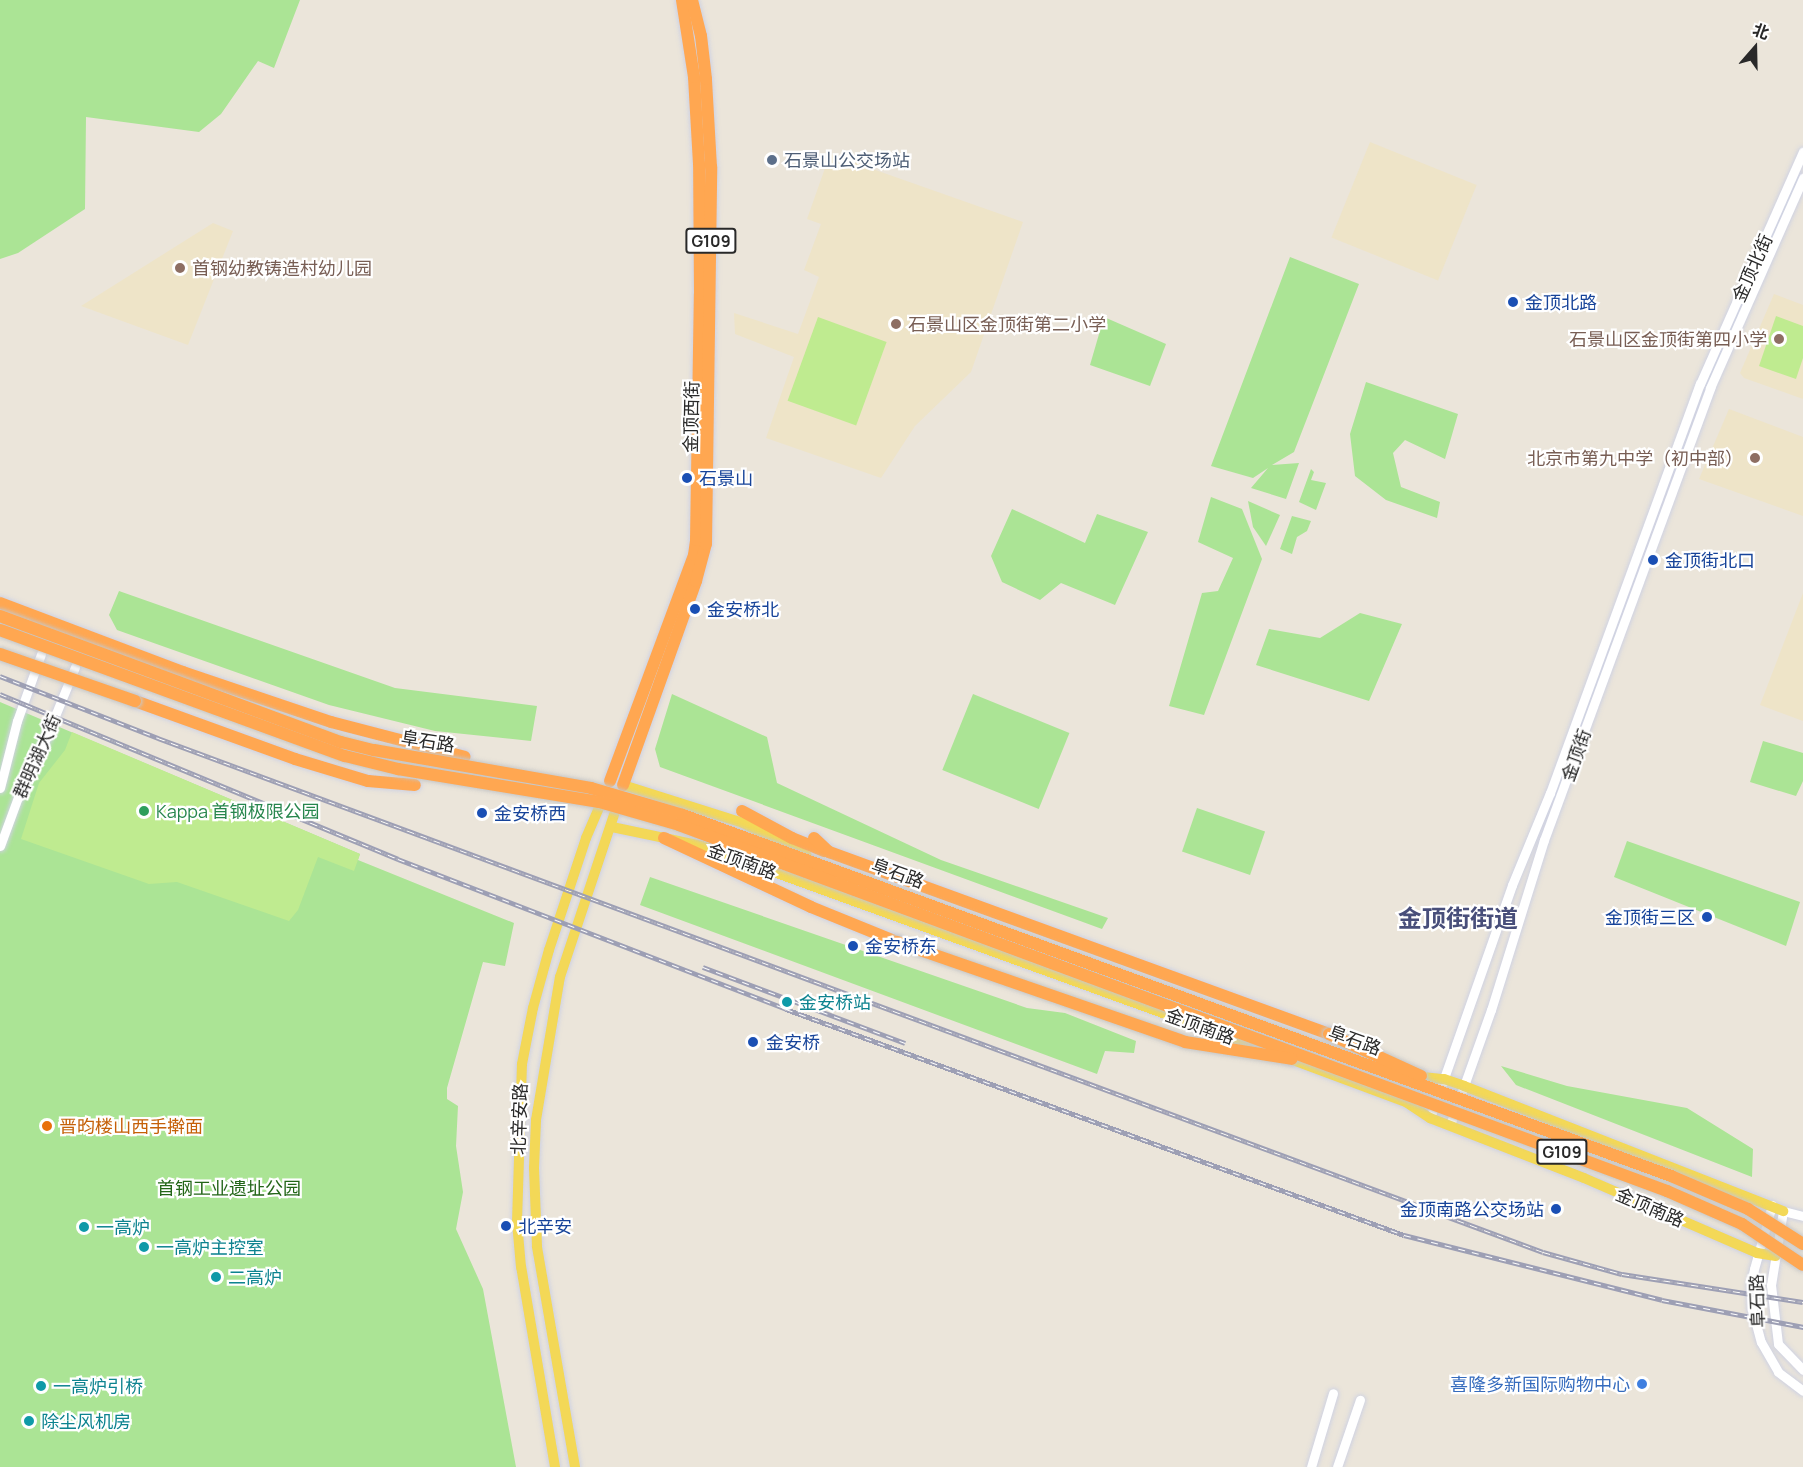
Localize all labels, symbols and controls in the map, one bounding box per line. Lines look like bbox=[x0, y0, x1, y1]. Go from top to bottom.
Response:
north arrow bbox=[1725, 18, 1785, 78]
text: 北 bbox=[1750, 18, 1772, 44]
place label: 石景山公交场站 bbox=[784, 149, 910, 171]
marker: 石景山公交场站 bbox=[765, 153, 779, 167]
road number: G109 bbox=[684, 228, 738, 254]
street label: 金顶北街 bbox=[1727, 231, 1777, 305]
place label: 首钢幼教铸造村幼儿园 bbox=[192, 257, 372, 279]
marker: 首钢幼教铸造村幼儿园 bbox=[173, 261, 187, 275]
place label: 金顶北路 bbox=[1525, 291, 1597, 313]
marker: 金顶北路 bbox=[1506, 295, 1520, 309]
place label: 石景山区金顶街第二小学 bbox=[908, 313, 1106, 335]
marker: 石景山区金顶街第二小学 bbox=[889, 317, 903, 331]
place label: 石景山区金顶街第四小学 bbox=[1569, 328, 1767, 350]
marker: 石景山区金顶街第四小学 bbox=[1772, 332, 1786, 346]
street label: 金顶西街 bbox=[680, 381, 702, 453]
place label: 北京市第九中学（初中部） bbox=[1527, 447, 1743, 469]
marker: 北京市第九中学（初中部） bbox=[1748, 451, 1762, 465]
place label: 石景山 bbox=[699, 467, 753, 489]
marker: 石景山 bbox=[680, 471, 694, 485]
place label: 金顶街北口 bbox=[1665, 549, 1755, 571]
marker: 金顶街北口 bbox=[1646, 553, 1660, 567]
place label: 金安桥北 bbox=[707, 598, 779, 620]
marker: 金安桥北 bbox=[688, 602, 702, 616]
street label: 群明湖大街 bbox=[9, 710, 65, 802]
street label: 阜石路 bbox=[400, 726, 456, 756]
street label: 金顶街 bbox=[1557, 726, 1595, 784]
place label: Kappa 首钢极限公园 bbox=[156, 800, 320, 822]
place label: 金安桥西 bbox=[494, 802, 566, 824]
marker: Kappa 首钢极限公园 bbox=[137, 804, 151, 818]
marker: 金安桥西 bbox=[475, 806, 489, 820]
street label: 金顶南路 bbox=[704, 839, 780, 883]
street label: 阜石路 bbox=[869, 854, 927, 892]
district label: 金顶街街道 bbox=[1398, 904, 1518, 932]
place label: 金顶街三区 bbox=[1605, 906, 1695, 928]
marker: 金顶街三区 bbox=[1700, 910, 1714, 924]
place label: 金安桥东 bbox=[865, 935, 937, 957]
marker: 金安桥东 bbox=[846, 939, 860, 953]
place label: 金安桥站 bbox=[799, 991, 871, 1013]
marker: 金安桥站 bbox=[780, 995, 794, 1009]
street label: 金顶南路 bbox=[1162, 1004, 1238, 1048]
street label: 阜石路 bbox=[1326, 1021, 1384, 1059]
place label: 金安桥 bbox=[766, 1031, 820, 1053]
marker: 金安桥 bbox=[744, 1033, 762, 1051]
street label: 北辛安路 bbox=[507, 1083, 531, 1155]
place label: 晋昀楼山西手擀面 bbox=[59, 1115, 203, 1137]
marker: 晋昀楼山西手擀面 bbox=[40, 1119, 54, 1133]
road number: G109 bbox=[1535, 1139, 1589, 1165]
park label: 首钢工业遗址公园 bbox=[157, 1177, 301, 1199]
street label: 金顶南路 bbox=[1613, 1183, 1687, 1231]
place label: 金顶南路公交场站 bbox=[1400, 1198, 1544, 1220]
marker: 金顶南路公交场站 bbox=[1549, 1202, 1563, 1216]
place label: 北辛安 bbox=[518, 1215, 572, 1237]
place label: 一高炉 bbox=[96, 1216, 150, 1238]
marker: 北辛安 bbox=[499, 1219, 513, 1233]
marker: 一高炉 bbox=[77, 1220, 91, 1234]
place label: 一高炉主控室 bbox=[156, 1236, 264, 1258]
marker: 一高炉主控室 bbox=[137, 1240, 151, 1254]
place label: 二高炉 bbox=[228, 1266, 282, 1288]
marker: 二高炉 bbox=[209, 1270, 223, 1284]
street label: 阜石路 bbox=[1745, 1274, 1769, 1328]
place label: 喜隆多新国际购物中心 bbox=[1450, 1373, 1630, 1395]
place label: 一高炉引桥 bbox=[53, 1375, 143, 1397]
marker: 喜隆多新国际购物中心 bbox=[1635, 1377, 1649, 1391]
marker: 一高炉引桥 bbox=[34, 1379, 48, 1393]
place label: 除尘风机房 bbox=[41, 1410, 131, 1432]
marker: 除尘风机房 bbox=[22, 1414, 36, 1428]

